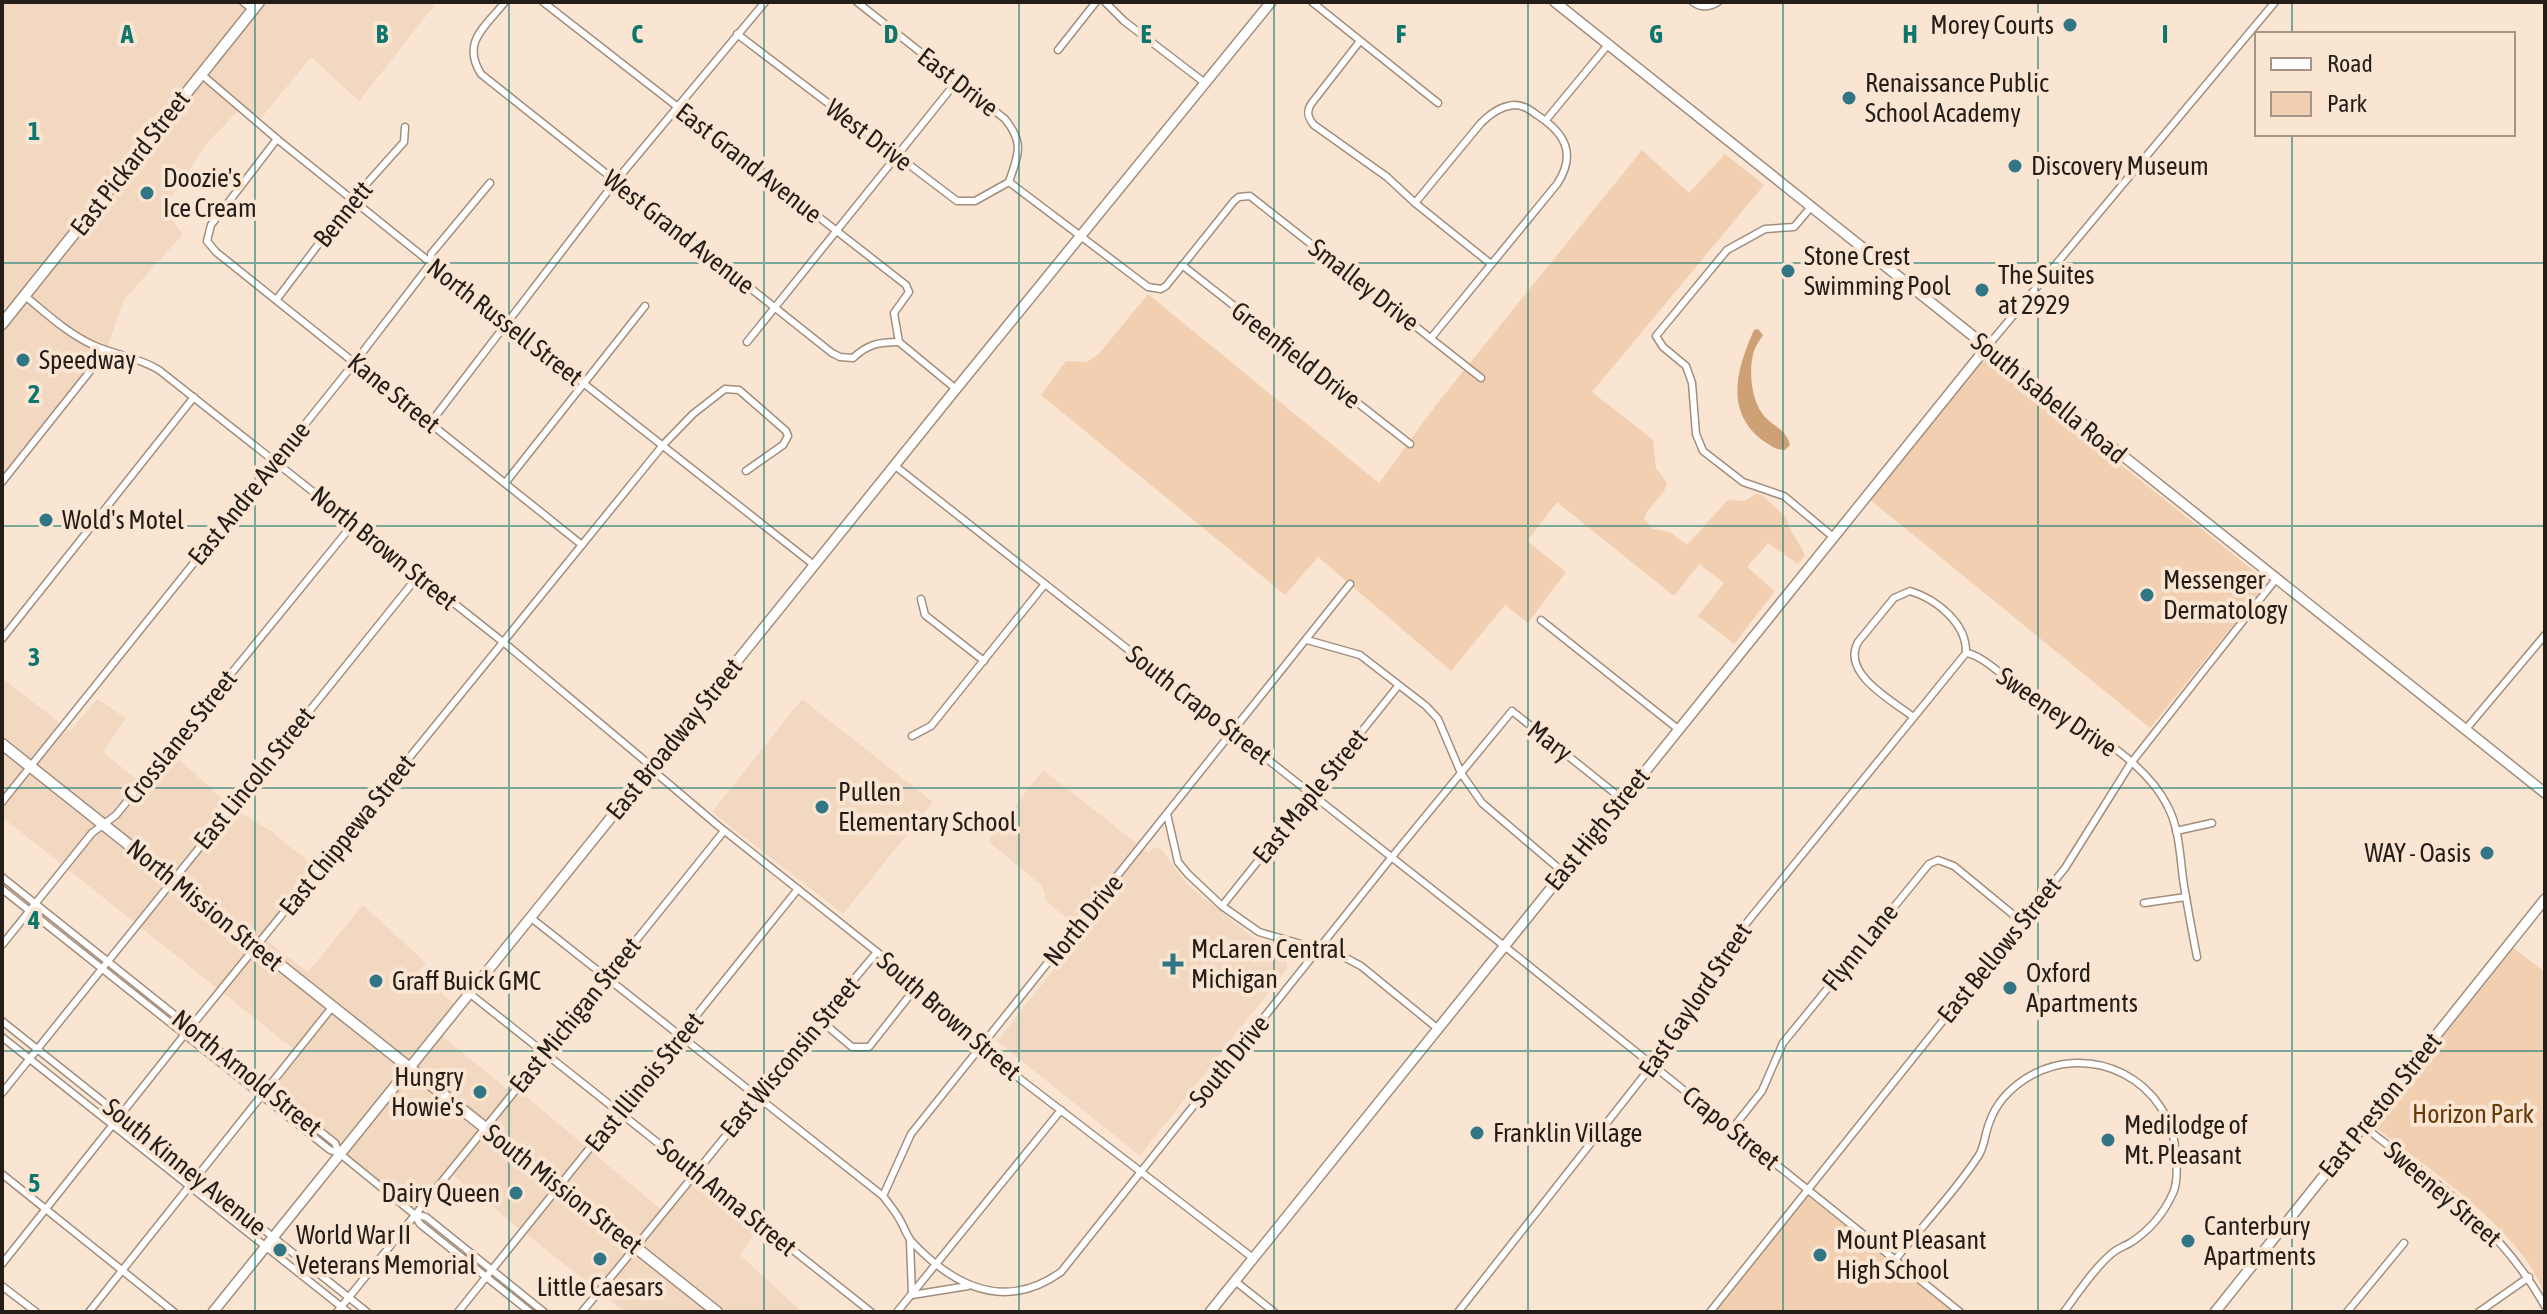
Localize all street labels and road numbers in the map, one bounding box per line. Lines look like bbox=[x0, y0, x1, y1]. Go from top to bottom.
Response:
street label: East Drive bbox=[912, 41, 1004, 123]
street label: East Pickard Street bbox=[64, 85, 196, 241]
street label: West Drive bbox=[820, 93, 918, 177]
street label: East Grand Avenue bbox=[670, 97, 828, 229]
street label: West Grand Avenue bbox=[597, 164, 761, 300]
street label: Bennett bbox=[307, 175, 379, 253]
street label: Smalley Drive bbox=[1303, 233, 1425, 337]
street label: North Russell Street bbox=[421, 252, 589, 392]
street label: Greenfield Drive bbox=[1226, 295, 1366, 415]
street label: South Isabella Road bbox=[1966, 326, 2132, 470]
street label: Kane Street bbox=[342, 347, 446, 439]
street label: East Andre Avenue bbox=[182, 415, 316, 571]
street label: North Brown Street bbox=[305, 480, 463, 616]
street label: South Crapo Street bbox=[1121, 639, 1277, 771]
street label: East Broadway Street bbox=[600, 652, 748, 826]
street label: Sweeney Drive bbox=[1991, 661, 2123, 763]
street label: Crosslanes Street bbox=[117, 664, 243, 810]
street label: East Lincoln Street bbox=[188, 701, 320, 855]
street label: Mary bbox=[1522, 714, 1578, 768]
street label: East Maple Street bbox=[1247, 723, 1373, 869]
street label: East Chippewa Street bbox=[273, 749, 421, 921]
street label: East High Street bbox=[1538, 762, 1656, 896]
street label: North Mission Street bbox=[121, 833, 289, 977]
street label: North Drive bbox=[1037, 868, 1129, 972]
street label: East Bellows Street bbox=[1931, 871, 2067, 1029]
street label: Flynn Lane bbox=[1816, 897, 1904, 997]
street label: East Gaylord Street bbox=[1632, 917, 1758, 1083]
street label: East Michigan Street bbox=[503, 931, 647, 1099]
street label: South Brown Street bbox=[871, 946, 1027, 1086]
street label: East Wisconsin Street bbox=[714, 971, 866, 1143]
street label: North Arnold Street bbox=[166, 1004, 328, 1142]
street label: East Illinois Street bbox=[579, 1006, 709, 1158]
street label: South Drive bbox=[1183, 1009, 1275, 1113]
street label: East Preston Street bbox=[2313, 1027, 2447, 1183]
street label: Crapo Street bbox=[1676, 1080, 1786, 1176]
street label: South Kinney Avenue bbox=[97, 1092, 273, 1242]
street label: South Mission Street bbox=[478, 1118, 648, 1260]
street label: South Anna Street bbox=[651, 1132, 803, 1262]
street label: Sweeney Street bbox=[2378, 1135, 2508, 1253]

